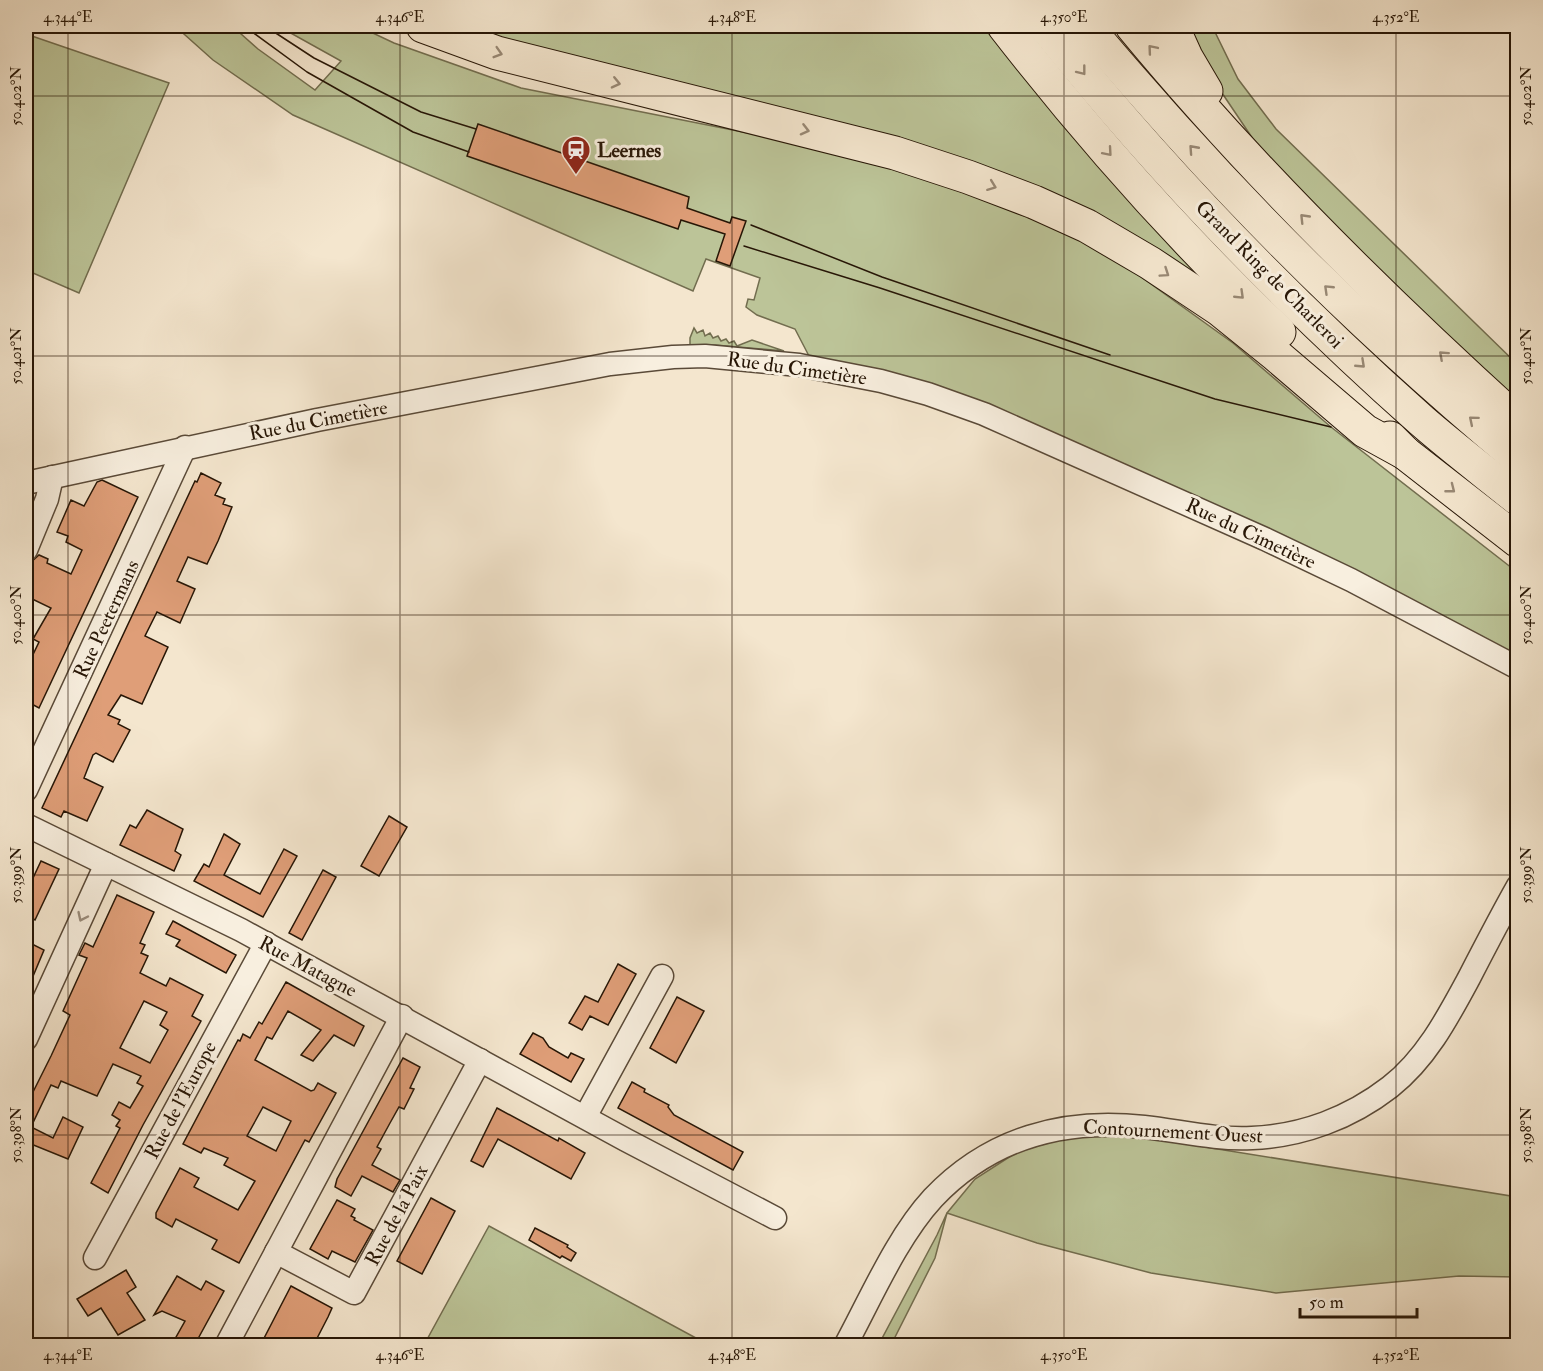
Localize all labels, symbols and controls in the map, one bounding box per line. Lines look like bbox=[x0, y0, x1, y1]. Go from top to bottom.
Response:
text: 4.344°E bbox=[43, 8, 93, 27]
text: 4.346°E bbox=[376, 8, 425, 27]
text: 4.348°E bbox=[708, 8, 756, 27]
text: 4.350°E bbox=[1040, 8, 1088, 27]
text: 4.352°E bbox=[1372, 8, 1420, 27]
one-way arrow bbox=[1148, 45, 1159, 56]
one-way arrow bbox=[492, 46, 503, 58]
one-way arrow bbox=[1074, 65, 1085, 76]
text: 50.402°N bbox=[7, 66, 26, 126]
text: 50.402°N bbox=[1517, 66, 1536, 126]
one-way arrow bbox=[610, 76, 620, 89]
one-way arrow bbox=[799, 123, 810, 135]
station icon: Leernes bbox=[560, 134, 592, 176]
place label: Leernes bbox=[597, 138, 661, 163]
one-way arrow bbox=[1101, 145, 1112, 156]
one-way arrow bbox=[1189, 145, 1200, 155]
one-way arrow bbox=[986, 178, 996, 191]
street label: Grand Ring de Charleroi bbox=[1190, 195, 1349, 354]
one-way arrow bbox=[1300, 214, 1311, 224]
one-way arrow bbox=[1159, 266, 1170, 277]
one-way arrow bbox=[1325, 285, 1335, 296]
one-way arrow bbox=[1233, 288, 1243, 299]
text: 50.401°N bbox=[7, 327, 26, 385]
text: 50.401°N bbox=[1517, 327, 1536, 385]
street label: Rue du Cimetière bbox=[725, 346, 868, 391]
one-way arrow bbox=[1439, 351, 1450, 362]
one-way arrow bbox=[1354, 357, 1365, 368]
street label: Rue du Cimetière bbox=[247, 395, 390, 446]
one-way arrow bbox=[1469, 416, 1480, 427]
one-way arrow bbox=[1444, 481, 1455, 492]
street label: Rue du Cimetière bbox=[1182, 492, 1320, 575]
street label: Rue Peetermans bbox=[68, 556, 145, 683]
text: 50.400°N bbox=[7, 585, 26, 645]
text: 50.400°N bbox=[1517, 585, 1536, 645]
text: 50.399°N bbox=[7, 846, 26, 903]
text: 50.399°N bbox=[1517, 846, 1536, 903]
one-way arrow bbox=[77, 911, 89, 922]
street label: Rue Matagne bbox=[254, 930, 361, 1003]
street label: Rue de l'Europe bbox=[139, 1037, 223, 1164]
text: 50.398°N bbox=[7, 1106, 26, 1163]
text: 50.398°N bbox=[1517, 1106, 1536, 1163]
street label: Contournement Ouest bbox=[1082, 1114, 1264, 1149]
street label: Rue de la Paix bbox=[359, 1160, 434, 1270]
scale bar bbox=[1300, 1281, 1417, 1319]
text: 50 m bbox=[1309, 1291, 1344, 1314]
text: 4.344°E bbox=[43, 1346, 93, 1365]
text: 4.346°E bbox=[376, 1346, 425, 1365]
text: 4.348°E bbox=[708, 1346, 756, 1365]
text: 4.350°E bbox=[1040, 1346, 1088, 1365]
text: 4.352°E bbox=[1372, 1346, 1420, 1365]

